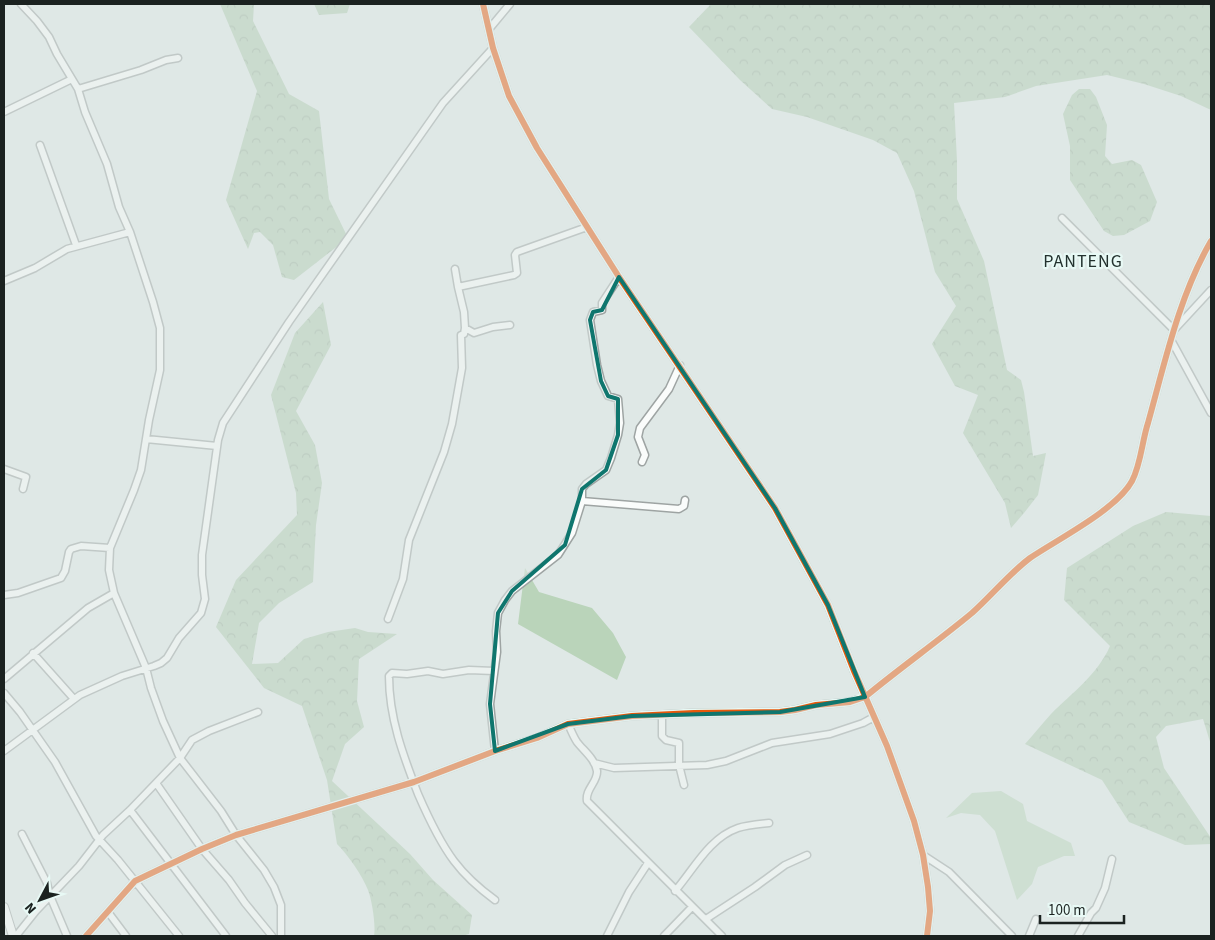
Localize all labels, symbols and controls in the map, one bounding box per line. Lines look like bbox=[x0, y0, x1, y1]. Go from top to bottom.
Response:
district label: PANTENG bbox=[1043, 249, 1123, 274]
north arrow bbox=[15, 875, 65, 925]
scale bar bbox=[1040, 892, 1124, 924]
text: N bbox=[20, 898, 42, 918]
text: 100 m bbox=[1048, 900, 1086, 921]

